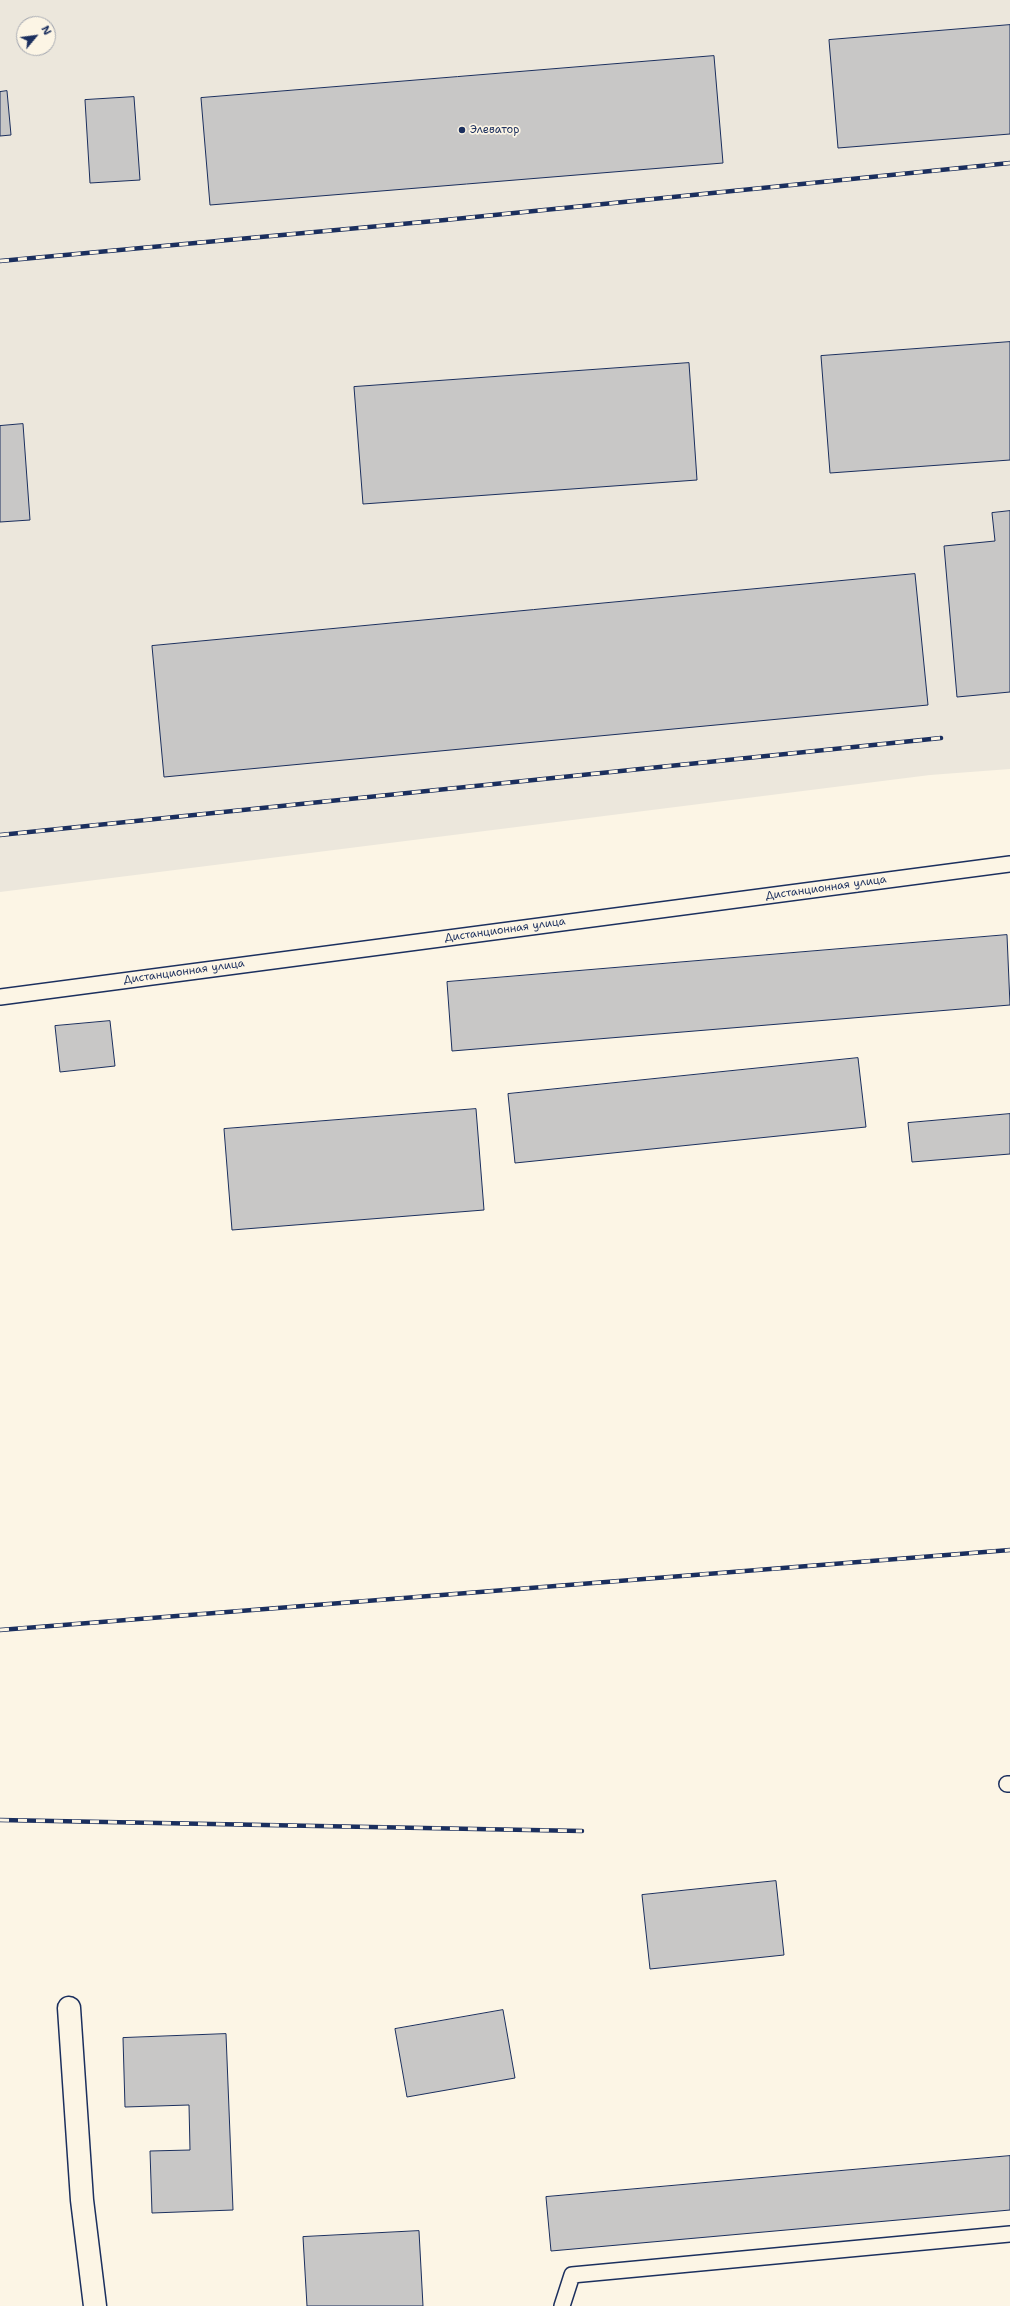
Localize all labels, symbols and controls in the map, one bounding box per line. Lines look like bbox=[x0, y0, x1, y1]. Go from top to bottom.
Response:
north arrow bbox=[16, 16, 56, 56]
text: N bbox=[37, 23, 55, 38]
place label: Элеватор bbox=[470, 123, 519, 137]
marker: Элеватор bbox=[457, 125, 467, 135]
street label: Дистанционная улица bbox=[765, 873, 887, 903]
street label: Дистанционная улица bbox=[444, 915, 566, 945]
street label: Дистанционная улица bbox=[123, 957, 245, 987]

